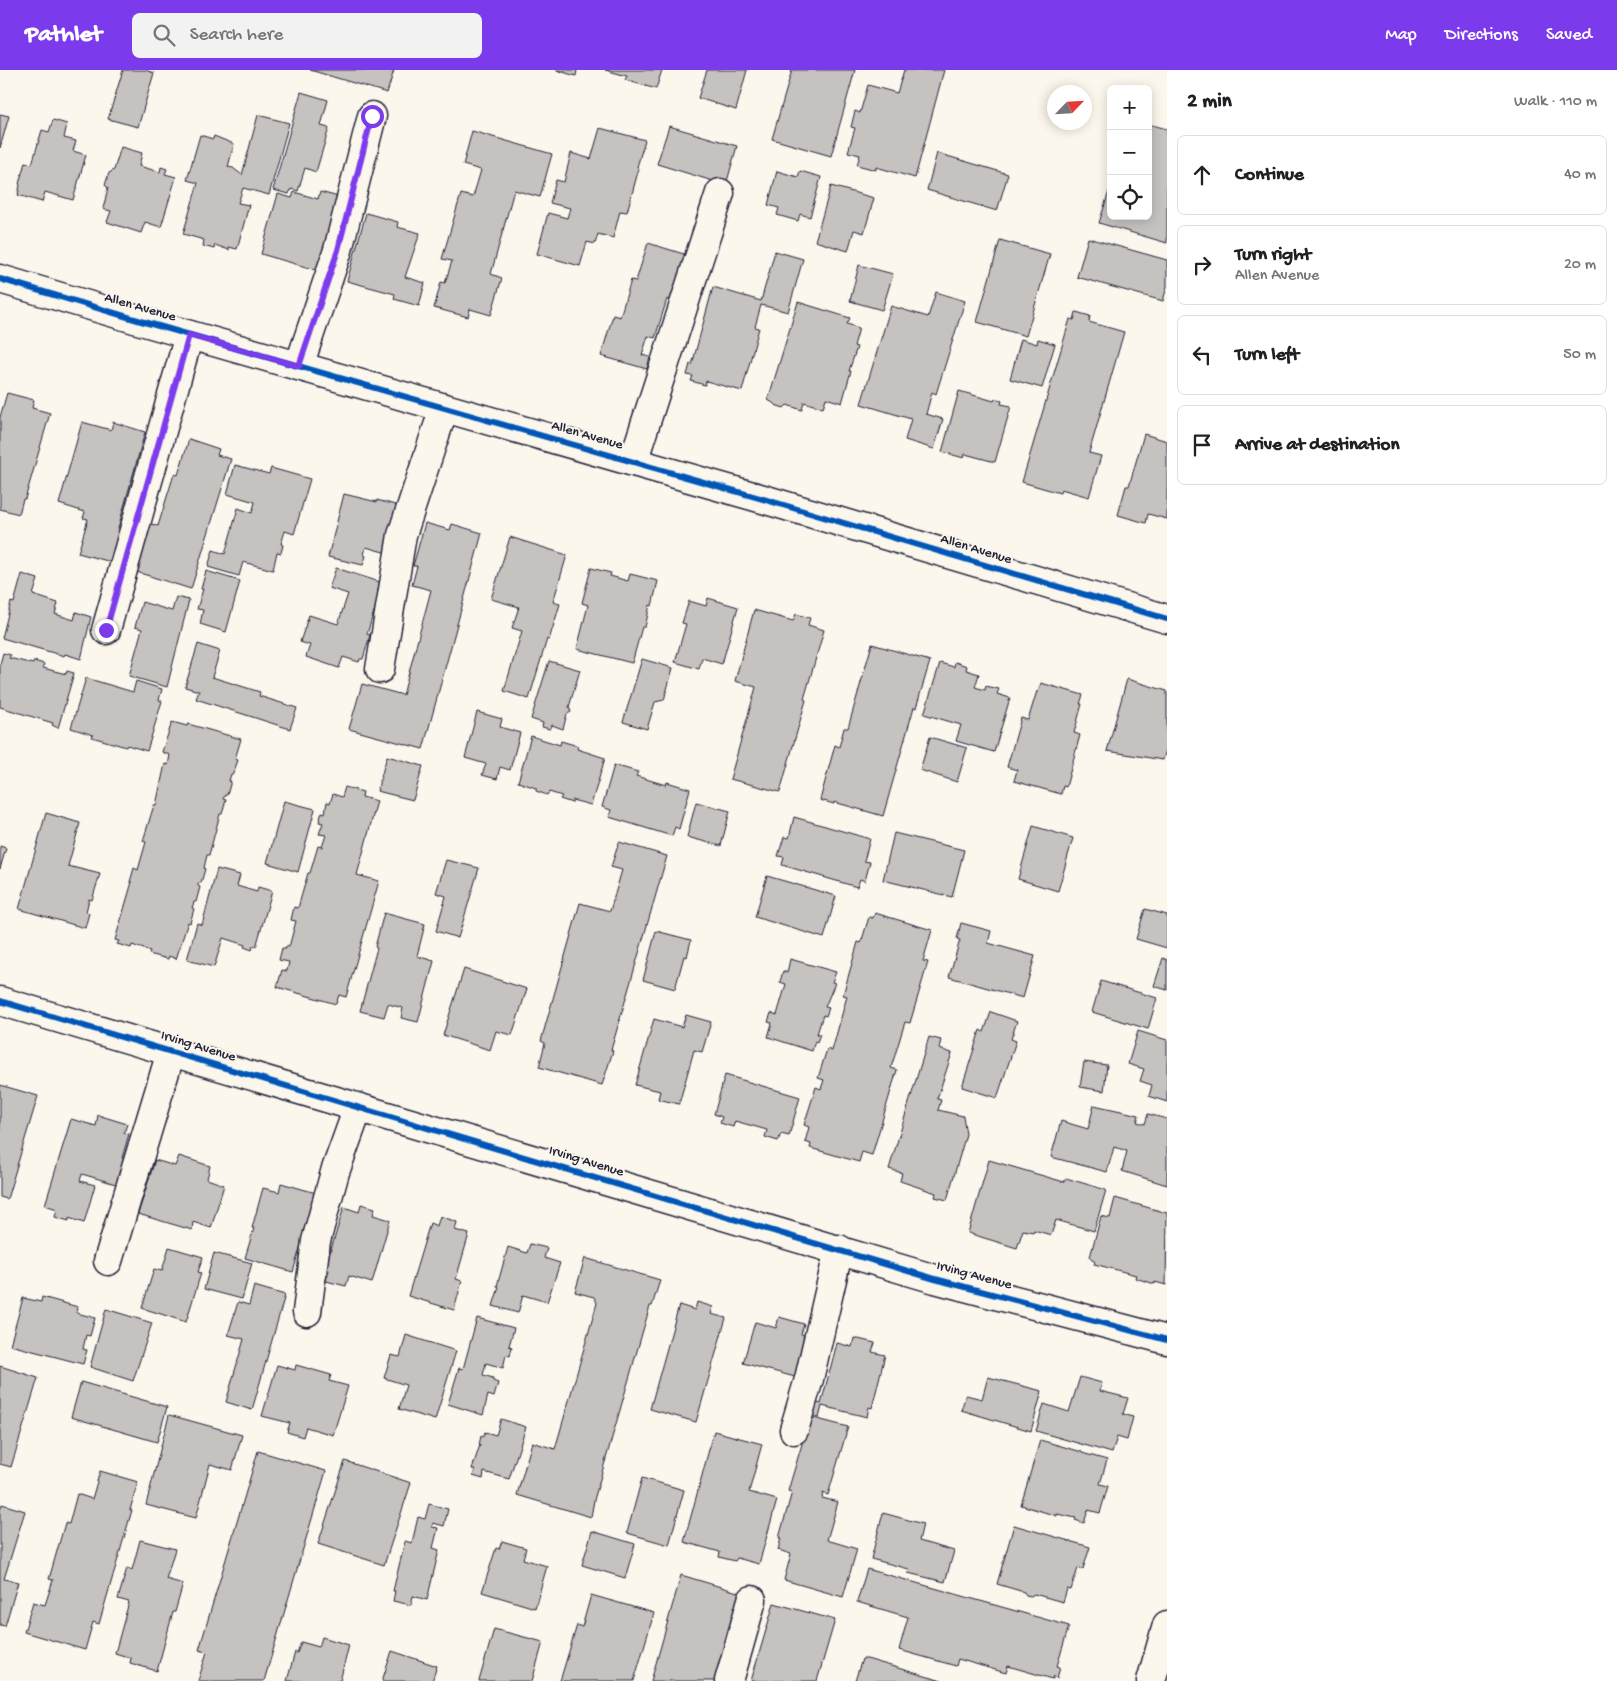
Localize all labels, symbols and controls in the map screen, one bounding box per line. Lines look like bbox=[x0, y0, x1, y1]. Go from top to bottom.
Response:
search box bbox=[132, 13, 482, 58]
text: Pathlet bbox=[25, 21, 102, 50]
icon: search bbox=[150, 21, 178, 49]
text: Search here bbox=[190, 24, 283, 47]
text: Map bbox=[1385, 25, 1417, 46]
text: Directions bbox=[1445, 25, 1518, 46]
text: Saved bbox=[1546, 25, 1592, 46]
north arrow bbox=[1047, 85, 1092, 130]
map controls bbox=[1107, 85, 1152, 220]
button: + bbox=[1107, 85, 1152, 130]
text: 2 min bbox=[1187, 90, 1232, 115]
text: Walk · 110 m bbox=[1514, 93, 1597, 112]
route start bbox=[361, 105, 384, 128]
button: − bbox=[1107, 130, 1152, 175]
icon: ahead bbox=[1188, 161, 1216, 189]
text: Continue bbox=[1235, 164, 1304, 187]
text: 40 m bbox=[1564, 166, 1596, 185]
button: locate bbox=[1107, 175, 1152, 220]
text: Turn right bbox=[1235, 244, 1311, 267]
icon: right bbox=[1188, 251, 1216, 279]
text: 20 m bbox=[1564, 256, 1596, 275]
text: Allen Avenue bbox=[1235, 267, 1319, 286]
street label: Allen Avenue bbox=[102, 290, 179, 327]
icon: left bbox=[1188, 341, 1216, 369]
text: Turn left bbox=[1235, 344, 1299, 367]
text: 50 m bbox=[1563, 346, 1596, 365]
street label: Allen Avenue bbox=[549, 418, 626, 455]
icon: arrive bbox=[1188, 431, 1216, 459]
text: Arrive at destination bbox=[1235, 434, 1399, 457]
street label: Allen Avenue bbox=[938, 531, 1014, 569]
route end bbox=[95, 619, 118, 642]
street label: Irving Avenue bbox=[158, 1028, 238, 1067]
street label: Irving Avenue bbox=[546, 1143, 626, 1182]
street label: Irving Avenue bbox=[934, 1258, 1014, 1294]

